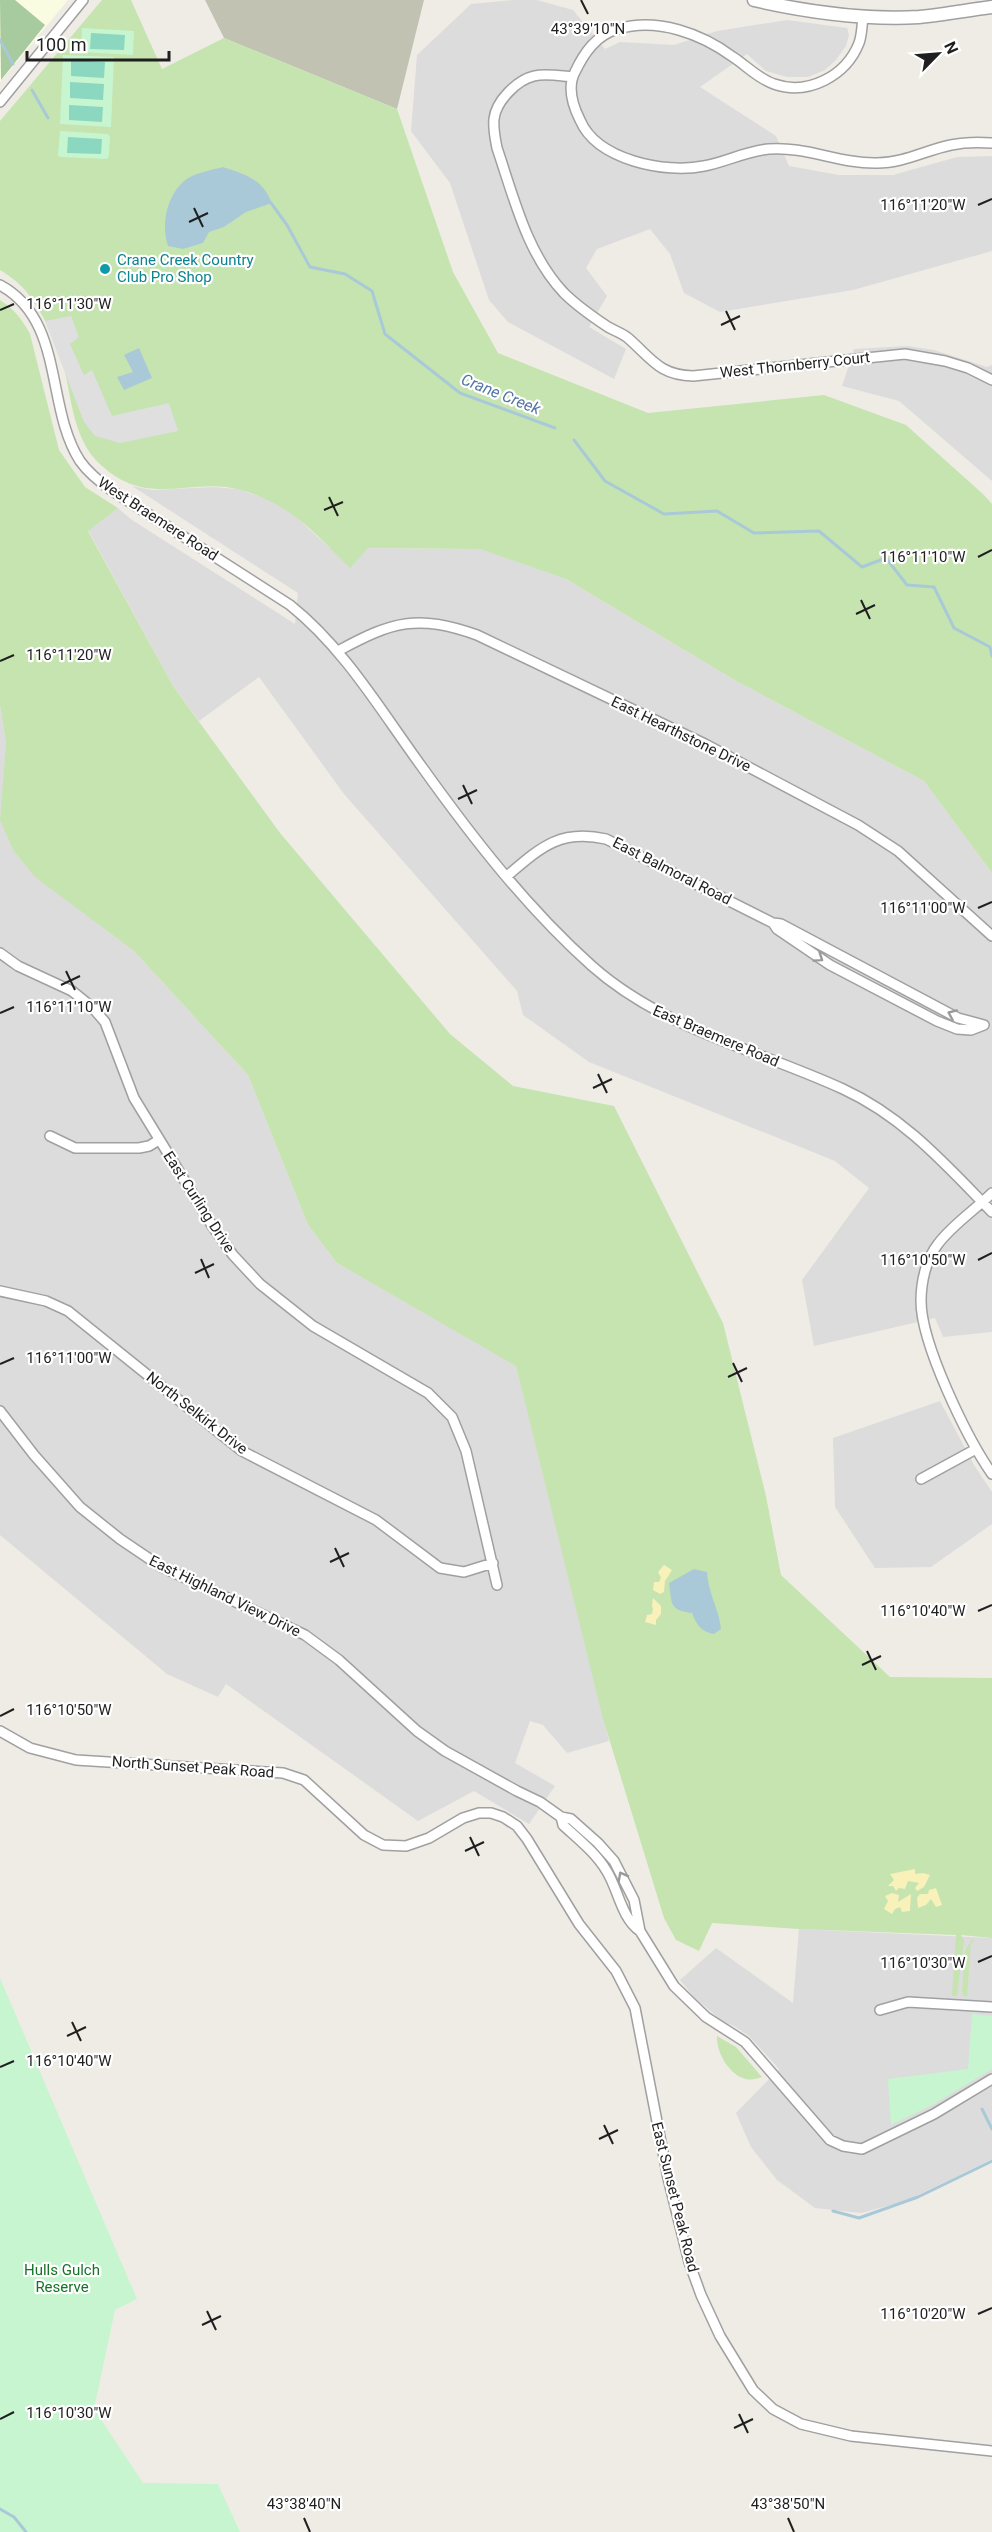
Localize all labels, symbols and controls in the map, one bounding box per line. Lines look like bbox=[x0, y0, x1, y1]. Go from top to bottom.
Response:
text: 43°39'10"N bbox=[551, 20, 625, 38]
scale bar bbox=[27, 24, 170, 62]
north arrow bbox=[908, 24, 968, 84]
text: 100 m bbox=[36, 34, 87, 55]
text: N bbox=[940, 39, 962, 57]
text: 116°11'20"W bbox=[880, 196, 966, 214]
place label: Crane Creek Country Club Pro Shop bbox=[117, 251, 254, 286]
marker: Crane Creek Country Club Pro Shop bbox=[98, 262, 112, 276]
text: 116°11'30"W bbox=[26, 295, 112, 313]
street label: West Thornberry Court bbox=[719, 348, 871, 382]
water label: Crane Creek bbox=[459, 370, 544, 419]
street label: West Braemere Road bbox=[94, 473, 222, 565]
text: 116°11'10"W bbox=[880, 548, 966, 566]
text: 116°11'20"W bbox=[26, 646, 112, 664]
street label: East Hearthstone Drive bbox=[608, 692, 754, 776]
street label: East Balmoral Road bbox=[610, 833, 734, 909]
text: 116°11'00"W bbox=[880, 899, 966, 917]
one-way arrow bbox=[813, 950, 824, 961]
text: 116°11'10"W bbox=[26, 998, 112, 1016]
street label: East Braemere Road bbox=[650, 1001, 782, 1071]
one-way arrow bbox=[948, 1009, 959, 1021]
street label: East Curling Drive bbox=[159, 1148, 239, 1256]
text: 116°10'50"W bbox=[880, 1251, 966, 1269]
text: 116°11'00"W bbox=[26, 1349, 112, 1367]
street label: North Selkirk Drive bbox=[143, 1368, 251, 1458]
street label: East Highland View Drive bbox=[146, 1551, 304, 1641]
text: 116°10'40"W bbox=[880, 1602, 966, 1620]
text: 116°10'50"W bbox=[26, 1701, 112, 1719]
street label: North Sunset Peak Road bbox=[111, 1752, 275, 1782]
one-way arrow bbox=[618, 1872, 629, 1882]
text: 116°10'30"W bbox=[880, 1954, 966, 1972]
text: 116°10'40"W bbox=[26, 2052, 112, 2070]
street label: East Sunset Peak Road bbox=[648, 2120, 702, 2274]
park label: Hulls Gulch Reserve bbox=[24, 2261, 100, 2296]
text: 116°10'20"W bbox=[880, 2305, 966, 2323]
text: 116°10'30"W bbox=[26, 2404, 112, 2422]
text: 43°38'40"N bbox=[267, 2495, 341, 2513]
text: 43°38'50"N bbox=[751, 2495, 825, 2513]

